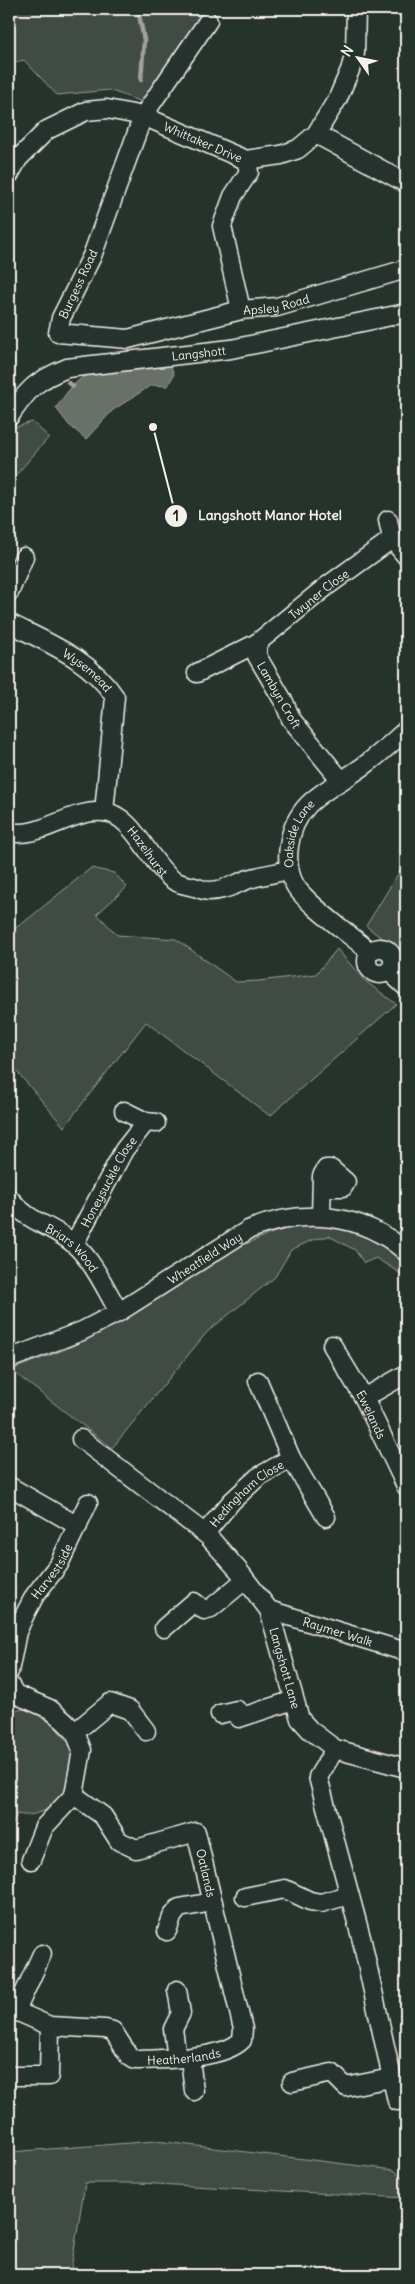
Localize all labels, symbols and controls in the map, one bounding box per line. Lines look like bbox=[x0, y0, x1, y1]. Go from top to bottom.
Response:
north arrow bbox=[332, 32, 382, 82]
text: N bbox=[337, 42, 357, 60]
street label: Whittaker Drive bbox=[162, 118, 245, 165]
street label: Burgess Road bbox=[55, 247, 101, 321]
street label: Apsley Road bbox=[243, 290, 311, 317]
street label: Langshott bbox=[171, 342, 226, 363]
callout: Langshott Manor Hotel bbox=[163, 501, 352, 530]
text: 1 bbox=[173, 506, 179, 525]
text: Langshott Manor Hotel bbox=[198, 506, 342, 524]
street label: Twyner Close bbox=[285, 565, 351, 622]
street label: Wysemead bbox=[60, 645, 116, 695]
street label: Lambyn Croft bbox=[254, 659, 304, 731]
street label: Oakside Lane bbox=[280, 796, 317, 868]
street label: Hazelhurst bbox=[125, 823, 171, 879]
street label: Honeysuckle Close bbox=[77, 1133, 139, 1230]
street label: Briars Wood bbox=[43, 1220, 102, 1275]
street label: Wheatfield Way bbox=[164, 1229, 244, 1287]
street label: Ewelands bbox=[354, 1387, 390, 1441]
street label: Hedingham Close bbox=[206, 1456, 286, 1530]
street label: Harvestside bbox=[27, 1541, 75, 1602]
street label: Raymer Walk bbox=[301, 1613, 375, 1649]
street label: Langshott Lane bbox=[267, 1626, 304, 1710]
street label: Oatlands bbox=[193, 1847, 219, 1899]
street label: Heatherlands bbox=[147, 2044, 222, 2067]

